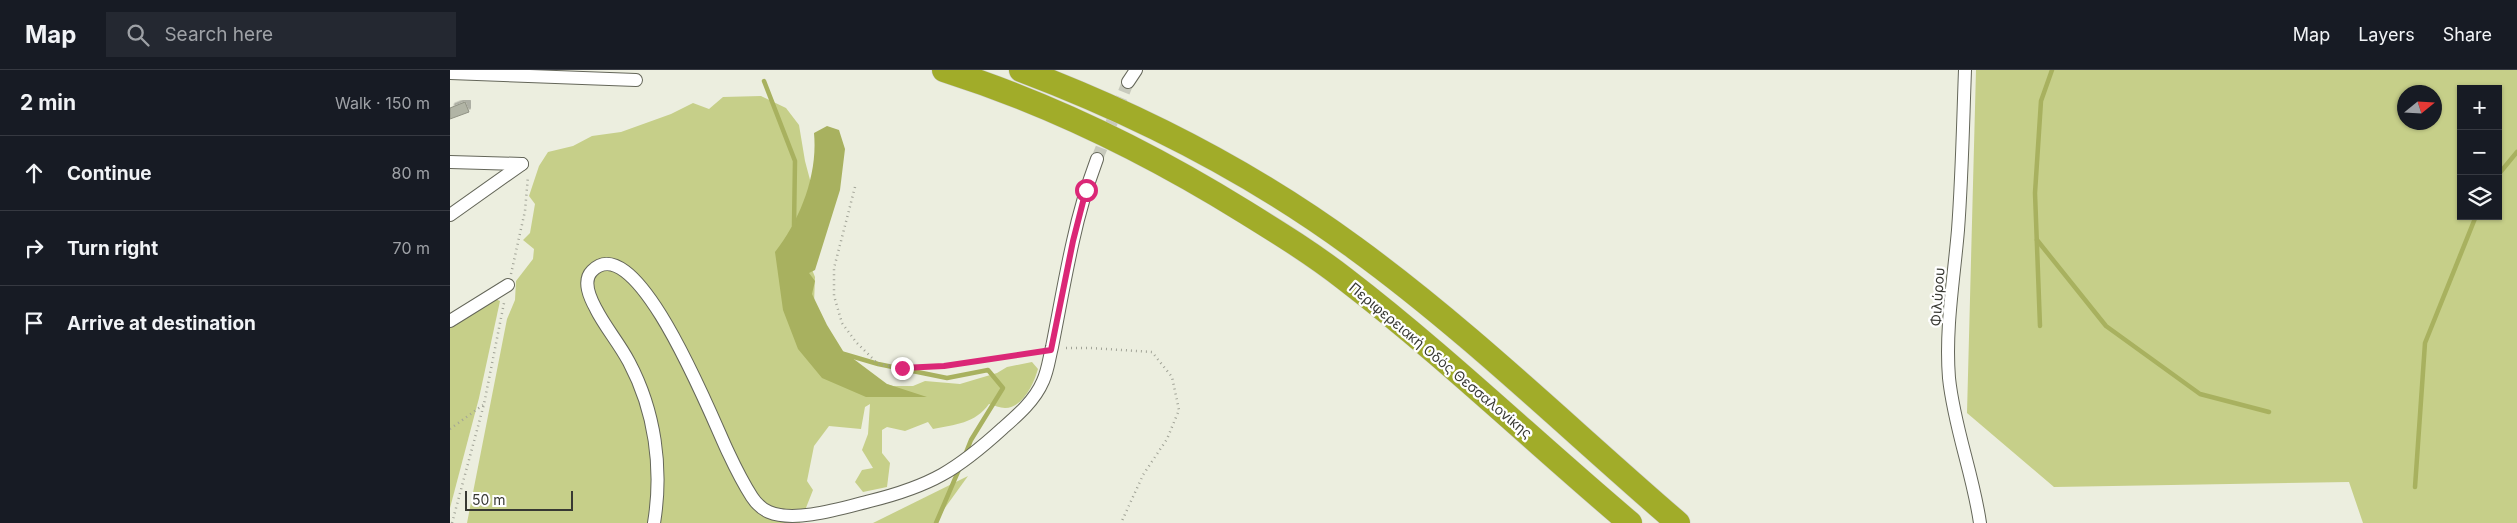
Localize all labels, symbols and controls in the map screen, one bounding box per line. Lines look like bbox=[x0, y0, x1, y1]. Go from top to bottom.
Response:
search box bbox=[106, 12, 456, 57]
text: Map bbox=[25, 20, 76, 49]
icon: search bbox=[124, 21, 152, 49]
text: Search here bbox=[164, 23, 273, 46]
text: Map bbox=[2293, 24, 2330, 45]
text: Layers bbox=[2358, 24, 2415, 45]
text: Share bbox=[2443, 24, 2492, 45]
north arrow bbox=[2397, 85, 2442, 130]
map controls bbox=[2457, 85, 2502, 220]
button: + bbox=[2457, 85, 2502, 130]
text: 2 min bbox=[20, 90, 76, 115]
text: Walk · 150 m bbox=[335, 93, 430, 113]
button: − bbox=[2457, 130, 2502, 175]
icon: ahead bbox=[20, 159, 48, 187]
text: Continue bbox=[67, 162, 152, 185]
text: 80 m bbox=[391, 163, 430, 183]
button: layers bbox=[2457, 175, 2502, 220]
route start bbox=[1075, 179, 1098, 202]
icon: right bbox=[20, 234, 48, 262]
text: Turn right bbox=[67, 237, 158, 260]
text: 70 m bbox=[393, 238, 430, 258]
street label: Φιλύρου bbox=[1926, 267, 1948, 327]
street label: Περιφερειακή Οδός Θεσσαλονίκης bbox=[1346, 279, 1536, 441]
icon: arrive bbox=[20, 309, 48, 337]
text: Arrive at destination bbox=[67, 312, 256, 335]
route end bbox=[891, 357, 914, 380]
scale bar bbox=[465, 488, 572, 511]
text: 50 m bbox=[472, 491, 506, 508]

